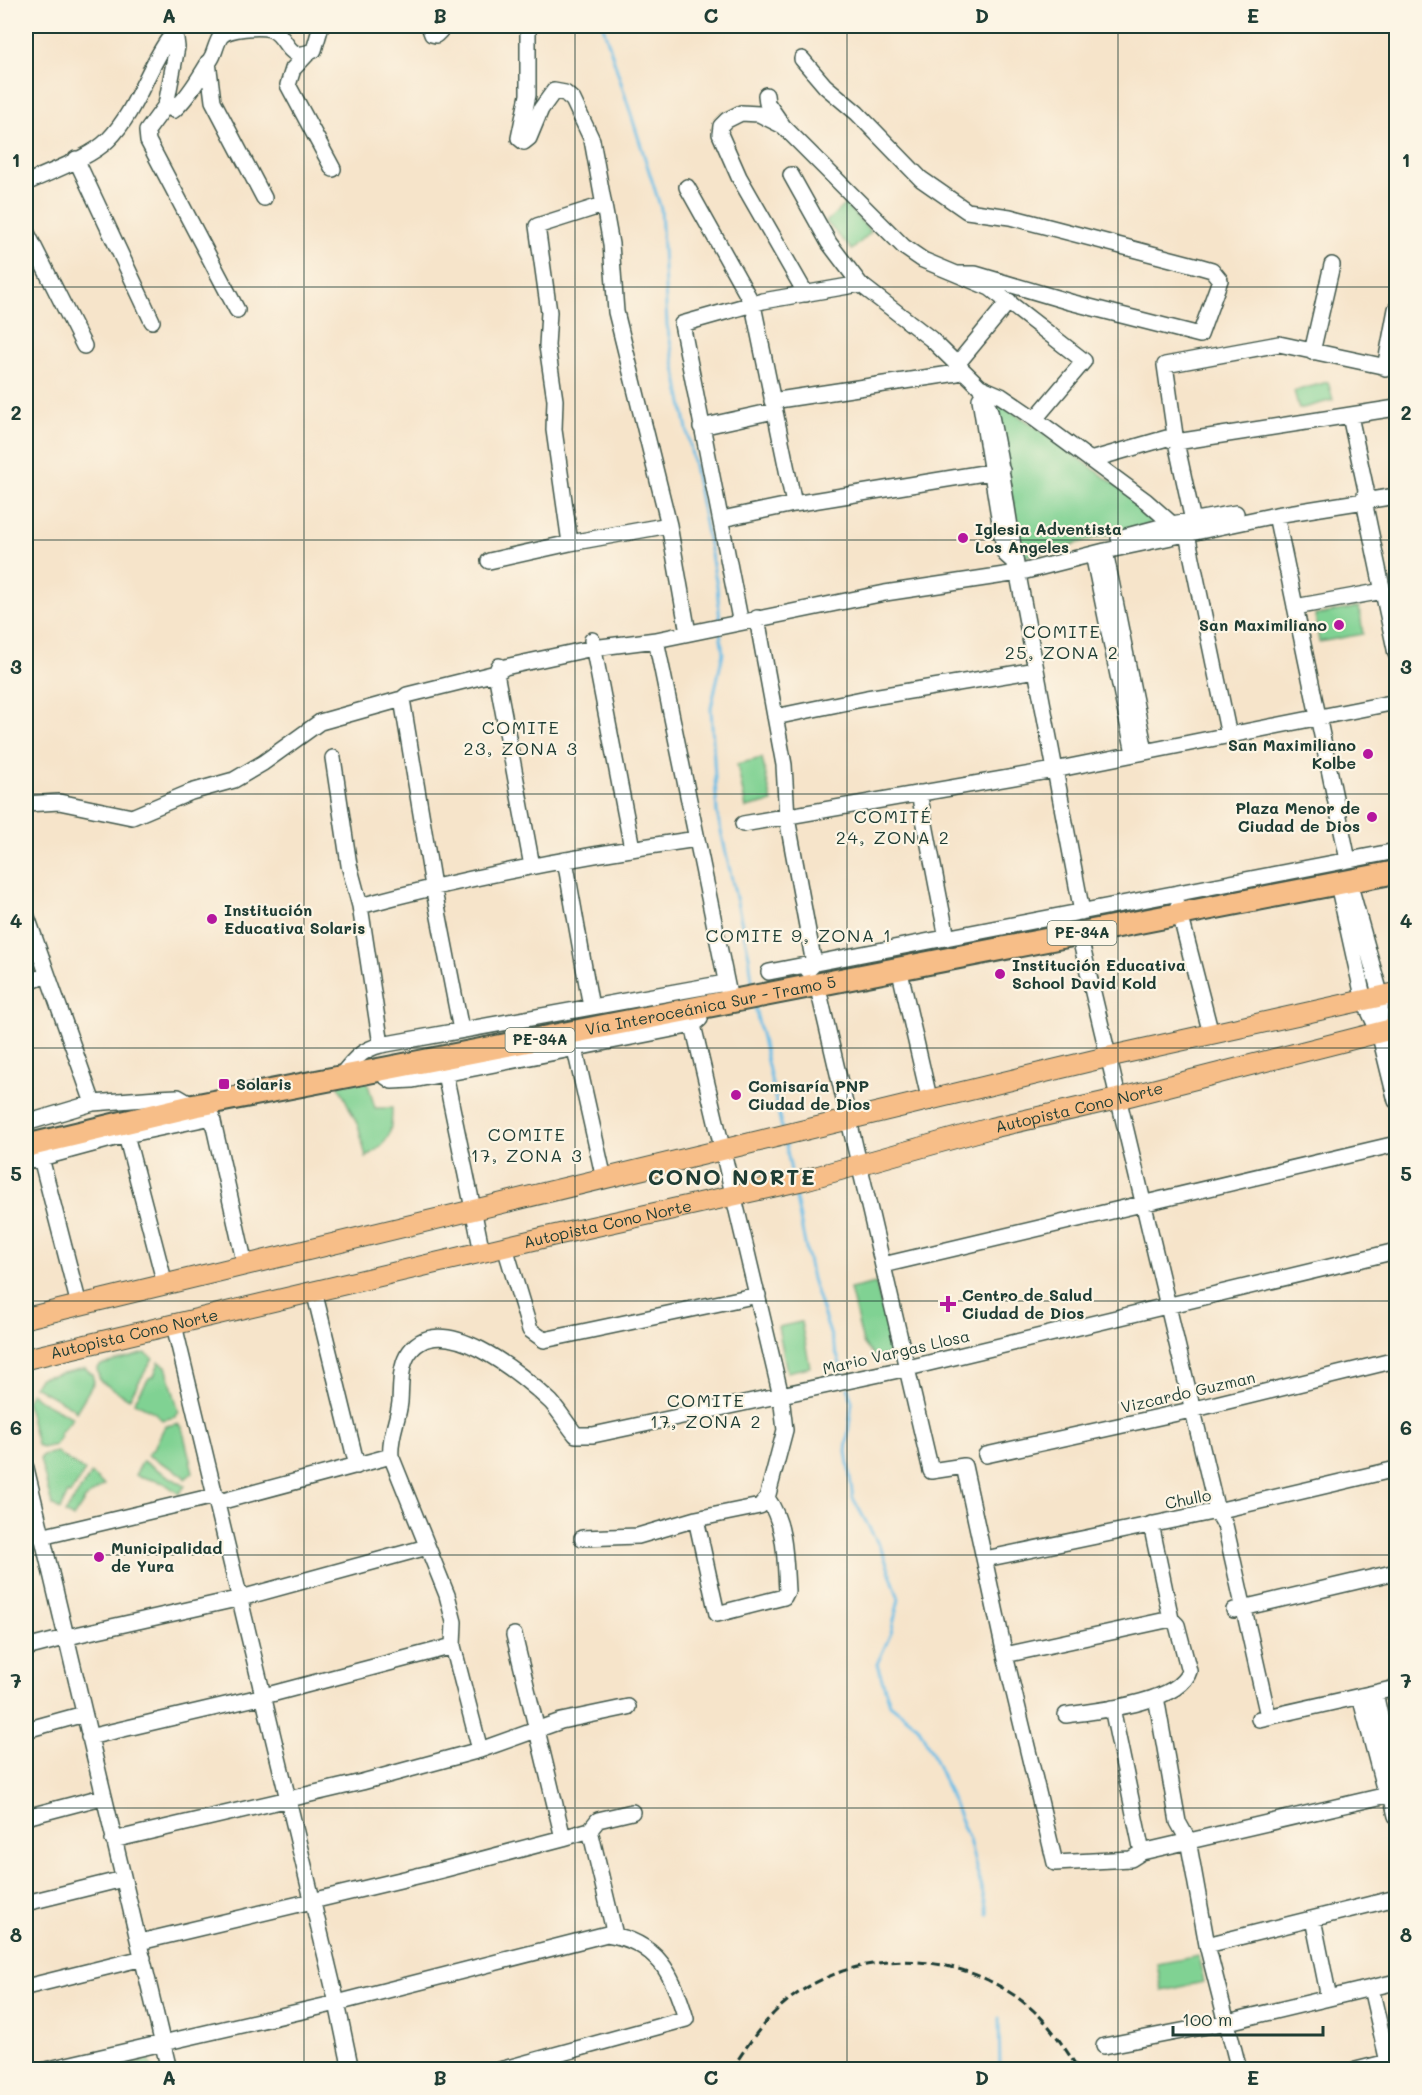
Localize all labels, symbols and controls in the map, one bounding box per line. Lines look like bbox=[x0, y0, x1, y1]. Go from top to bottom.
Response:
text: A bbox=[162, 2, 176, 28]
text: B bbox=[433, 2, 447, 28]
text: C bbox=[704, 2, 719, 28]
text: D bbox=[975, 2, 989, 28]
text: E bbox=[1247, 2, 1259, 28]
text: 1 bbox=[12, 146, 20, 172]
text: 1 bbox=[1402, 146, 1410, 172]
text: 2 bbox=[10, 399, 22, 425]
text: 2 bbox=[1400, 399, 1412, 425]
place label: Iglesia Adventista Los Angeles bbox=[975, 518, 1122, 557]
marker: Iglesia Adventista Los Angeles bbox=[956, 531, 970, 545]
place label: San Maximiliano bbox=[1199, 614, 1327, 635]
marker: San Maximiliano bbox=[1332, 618, 1346, 632]
district label: COMITE 25, ZONA 2 bbox=[1005, 619, 1119, 664]
text: 3 bbox=[10, 653, 22, 679]
text: 3 bbox=[1400, 653, 1412, 679]
district label: COMITE 23, ZONA 3 bbox=[463, 715, 579, 760]
place label: San Maximiliano Kolbe bbox=[1228, 734, 1356, 773]
marker: San Maximiliano Kolbe bbox=[1361, 747, 1375, 761]
place label: Plaza Menor de Ciudad de Dios bbox=[1235, 797, 1360, 836]
district label: COMITÉ 24, ZONA 2 bbox=[836, 804, 950, 849]
marker: Plaza Menor de Ciudad de Dios bbox=[1365, 810, 1379, 824]
place label: Institución Educativa Solaris bbox=[224, 899, 365, 938]
text: 4 bbox=[10, 907, 23, 933]
text: 4 bbox=[1400, 907, 1413, 933]
marker: Institución Educativa Solaris bbox=[205, 912, 219, 926]
road number: PE-34A bbox=[1048, 921, 1116, 945]
district label: COMITE 9, ZONA 1 bbox=[705, 923, 893, 947]
place label: Institución Educativa School David Kold bbox=[1012, 954, 1186, 993]
marker: Institución Educativa School David Kold bbox=[993, 967, 1007, 981]
street label: Vía Interoceánica Sur - Tramo 5 bbox=[583, 970, 838, 1039]
road number: PE-34A bbox=[506, 1028, 574, 1052]
place label: Solaris bbox=[236, 1073, 292, 1094]
place label: Comisaría PNP Ciudad de Dios bbox=[748, 1075, 870, 1114]
marker: Solaris bbox=[217, 1077, 231, 1091]
street label: Autopista Cono Norte bbox=[993, 1077, 1165, 1137]
marker: Comisaría PNP Ciudad de Dios bbox=[729, 1088, 743, 1102]
district label: COMITE 17, ZONA 3 bbox=[471, 1122, 583, 1167]
text: 5 bbox=[10, 1160, 22, 1186]
text: 5 bbox=[1400, 1160, 1412, 1186]
district label: CONO NORTE bbox=[648, 1162, 816, 1191]
street label: Autopista Cono Norte bbox=[521, 1194, 693, 1252]
place label: Centro de Salud Ciudad de Dios bbox=[962, 1284, 1092, 1323]
marker: Centro de Salud Ciudad de Dios bbox=[939, 1295, 957, 1313]
street label: Autopista Cono Norte bbox=[48, 1303, 220, 1363]
street label: Mario Vargas Llosa bbox=[820, 1324, 972, 1379]
street label: Vizcardo Guzman bbox=[1119, 1366, 1257, 1417]
district label: COMITE 17, ZONA 2 bbox=[650, 1388, 762, 1433]
text: 6 bbox=[10, 1414, 22, 1440]
text: 6 bbox=[1400, 1414, 1412, 1440]
street label: Chullo bbox=[1163, 1484, 1213, 1513]
place label: Municipalidad de Yura bbox=[111, 1537, 222, 1576]
marker: Municipalidad de Yura bbox=[92, 1550, 106, 1564]
text: 7 bbox=[10, 1667, 22, 1693]
text: 7 bbox=[1400, 1667, 1412, 1693]
text: 8 bbox=[10, 1921, 22, 1947]
text: 8 bbox=[1400, 1921, 1412, 1947]
scale bar bbox=[1173, 1999, 1323, 2037]
text: 100 m bbox=[1182, 2007, 1232, 2031]
text: A bbox=[162, 2064, 176, 2090]
text: B bbox=[433, 2064, 447, 2090]
text: C bbox=[704, 2064, 719, 2090]
text: D bbox=[975, 2064, 989, 2090]
text: E bbox=[1247, 2064, 1259, 2090]

